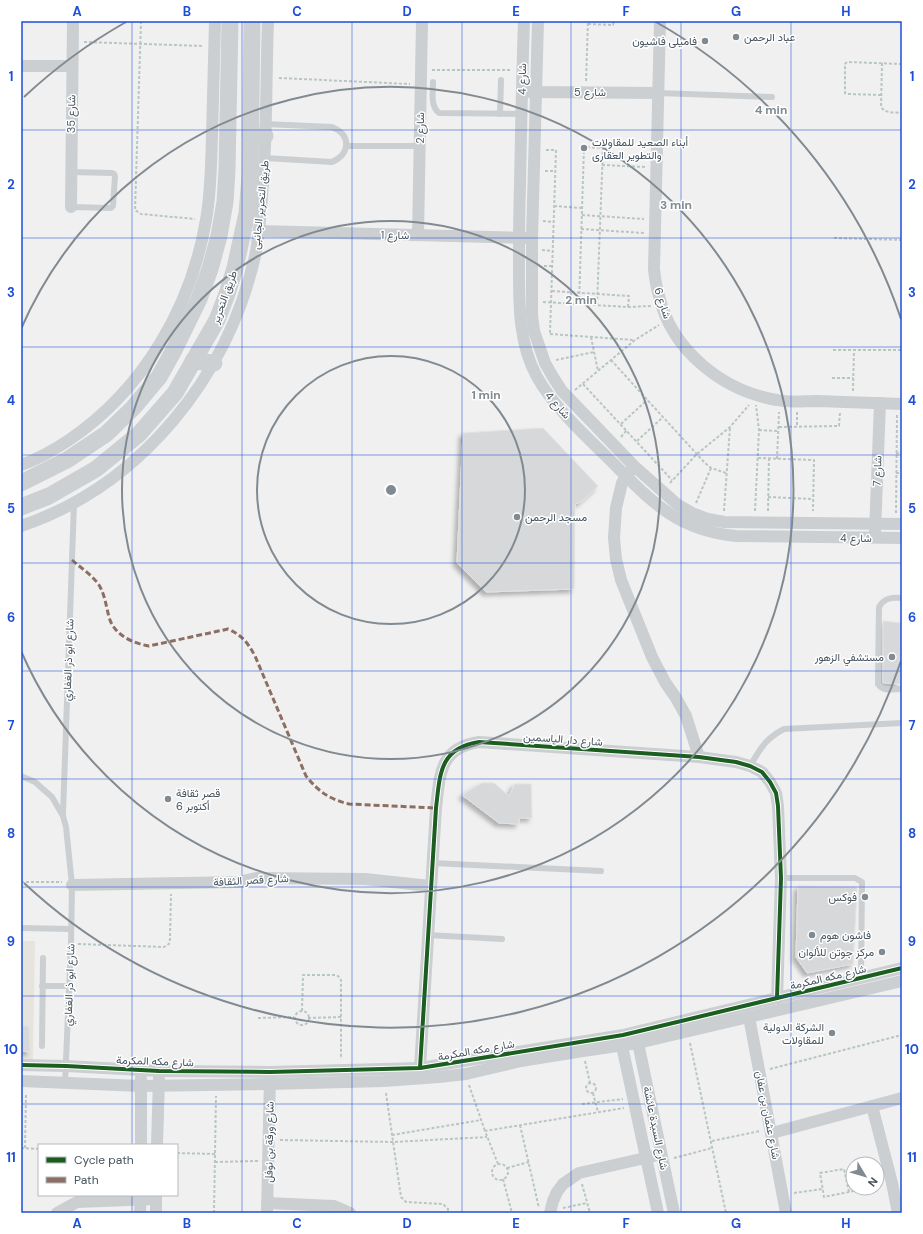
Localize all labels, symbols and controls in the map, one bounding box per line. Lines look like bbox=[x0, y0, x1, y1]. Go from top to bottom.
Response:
text: A bbox=[72, 3, 82, 20]
text: B bbox=[183, 3, 191, 20]
text: C bbox=[292, 3, 302, 20]
text: D bbox=[402, 3, 412, 20]
text: E bbox=[512, 3, 520, 20]
text: F bbox=[622, 3, 630, 20]
text: G bbox=[731, 3, 741, 20]
text: H bbox=[841, 3, 851, 20]
place label: عباد الرحمن bbox=[744, 30, 796, 44]
marker: عباد الرحمن bbox=[731, 32, 741, 42]
place label: فاميلى فاشيون bbox=[632, 34, 697, 48]
marker: فاميلى فاشيون bbox=[700, 36, 710, 46]
street label: شارع 4 bbox=[515, 63, 530, 95]
text: 1 bbox=[9, 68, 13, 85]
text: 1 bbox=[910, 68, 914, 85]
street label: شارع 5 bbox=[574, 85, 606, 100]
street label: شارع 35 bbox=[64, 94, 79, 133]
text: 4 min bbox=[755, 102, 787, 118]
street label: شارع 2 bbox=[413, 112, 428, 144]
place label: أبناء الصعيد للمقاولات والتطوير العقارى bbox=[592, 135, 689, 162]
marker: أبناء الصعيد للمقاولات والتطوير العقارى bbox=[579, 143, 589, 153]
street label: طريق التحرير الجانبى bbox=[248, 160, 272, 250]
text: 2 bbox=[7, 176, 15, 193]
text: 2 bbox=[908, 176, 916, 193]
text: 3 min bbox=[660, 197, 692, 213]
street label: شارع 1 bbox=[381, 228, 410, 243]
street label: طريق التحرير bbox=[208, 268, 240, 327]
text: 3 bbox=[7, 284, 15, 301]
text: 3 bbox=[908, 284, 916, 301]
street label: شارع 6 bbox=[650, 286, 675, 321]
text: 2 min bbox=[565, 292, 597, 308]
text: 1 min bbox=[471, 387, 501, 403]
street label: شارع 4 bbox=[542, 388, 574, 422]
text: 4 bbox=[7, 392, 15, 409]
text: 4 bbox=[908, 392, 916, 409]
street label: شارع 7 bbox=[869, 455, 886, 487]
centre of rings bbox=[384, 483, 398, 497]
text: 5 bbox=[7, 500, 15, 517]
text: 5 bbox=[908, 500, 916, 517]
place label: مسجد الرحمن bbox=[525, 510, 587, 524]
marker: مسجد الرحمن bbox=[512, 512, 522, 522]
street label: شارع 4 bbox=[840, 531, 872, 546]
text: 6 bbox=[7, 609, 15, 626]
text: 6 bbox=[908, 609, 916, 626]
street label: شارع ابو ذر الغفاري bbox=[60, 618, 79, 702]
place label: مستشفي الزهور bbox=[814, 650, 884, 667]
marker: مستشفي الزهور bbox=[887, 652, 897, 662]
text: 7 bbox=[8, 717, 15, 734]
text: 7 bbox=[909, 717, 916, 734]
street label: شارع دار الياسمين bbox=[523, 729, 603, 750]
place label: قصر ثقافة 6 أكتوبر bbox=[176, 786, 220, 813]
marker: قصر ثقافة 6 أكتوبر bbox=[163, 794, 173, 804]
text: 8 bbox=[7, 825, 15, 842]
text: 8 bbox=[908, 825, 916, 842]
street label: شارع قصر الثقافة bbox=[213, 871, 290, 890]
place label: فوكس bbox=[829, 890, 857, 904]
marker: فوكس bbox=[860, 892, 870, 902]
place label: فاشون هوم bbox=[820, 928, 871, 943]
marker: فاشون هوم bbox=[807, 930, 817, 940]
text: 9 bbox=[7, 933, 15, 950]
text: 9 bbox=[908, 933, 916, 950]
street label: شارع ابو ذر الغفاري bbox=[61, 943, 80, 1027]
place label: مركز جوتن للألوان bbox=[799, 945, 874, 959]
marker: مركز جوتن للألوان bbox=[877, 947, 887, 957]
street label: شارع مكه المكرمة bbox=[789, 961, 868, 994]
place label: الشركة الدولية للمقاولات bbox=[763, 1020, 824, 1047]
marker: الشركة الدولية للمقاولات bbox=[827, 1028, 837, 1038]
street label: شارع مكه المكرمة bbox=[436, 1036, 516, 1065]
text: 10 bbox=[4, 1041, 18, 1058]
text: 10 bbox=[905, 1041, 919, 1058]
street label: شارع مكه المكرمة bbox=[116, 1053, 194, 1070]
street label: شارع عثمان بن عفان bbox=[752, 1070, 784, 1161]
street label: شارع السيدة عائشة bbox=[639, 1085, 672, 1172]
street label: شارع ورقة بن نوفل bbox=[261, 1101, 278, 1183]
legend bbox=[38, 1144, 178, 1196]
text: 11 bbox=[6, 1149, 16, 1166]
text: 11 bbox=[907, 1149, 917, 1166]
text: Cycle path bbox=[74, 1152, 134, 1168]
north arrow bbox=[845, 1156, 885, 1196]
text: Path bbox=[74, 1172, 99, 1188]
text: N bbox=[865, 1175, 881, 1190]
text: A bbox=[72, 1215, 82, 1232]
text: B bbox=[183, 1215, 191, 1232]
text: C bbox=[292, 1215, 302, 1232]
text: D bbox=[402, 1215, 412, 1232]
text: E bbox=[512, 1215, 520, 1232]
text: F bbox=[622, 1215, 630, 1232]
text: G bbox=[731, 1215, 741, 1232]
text: H bbox=[841, 1215, 851, 1232]

